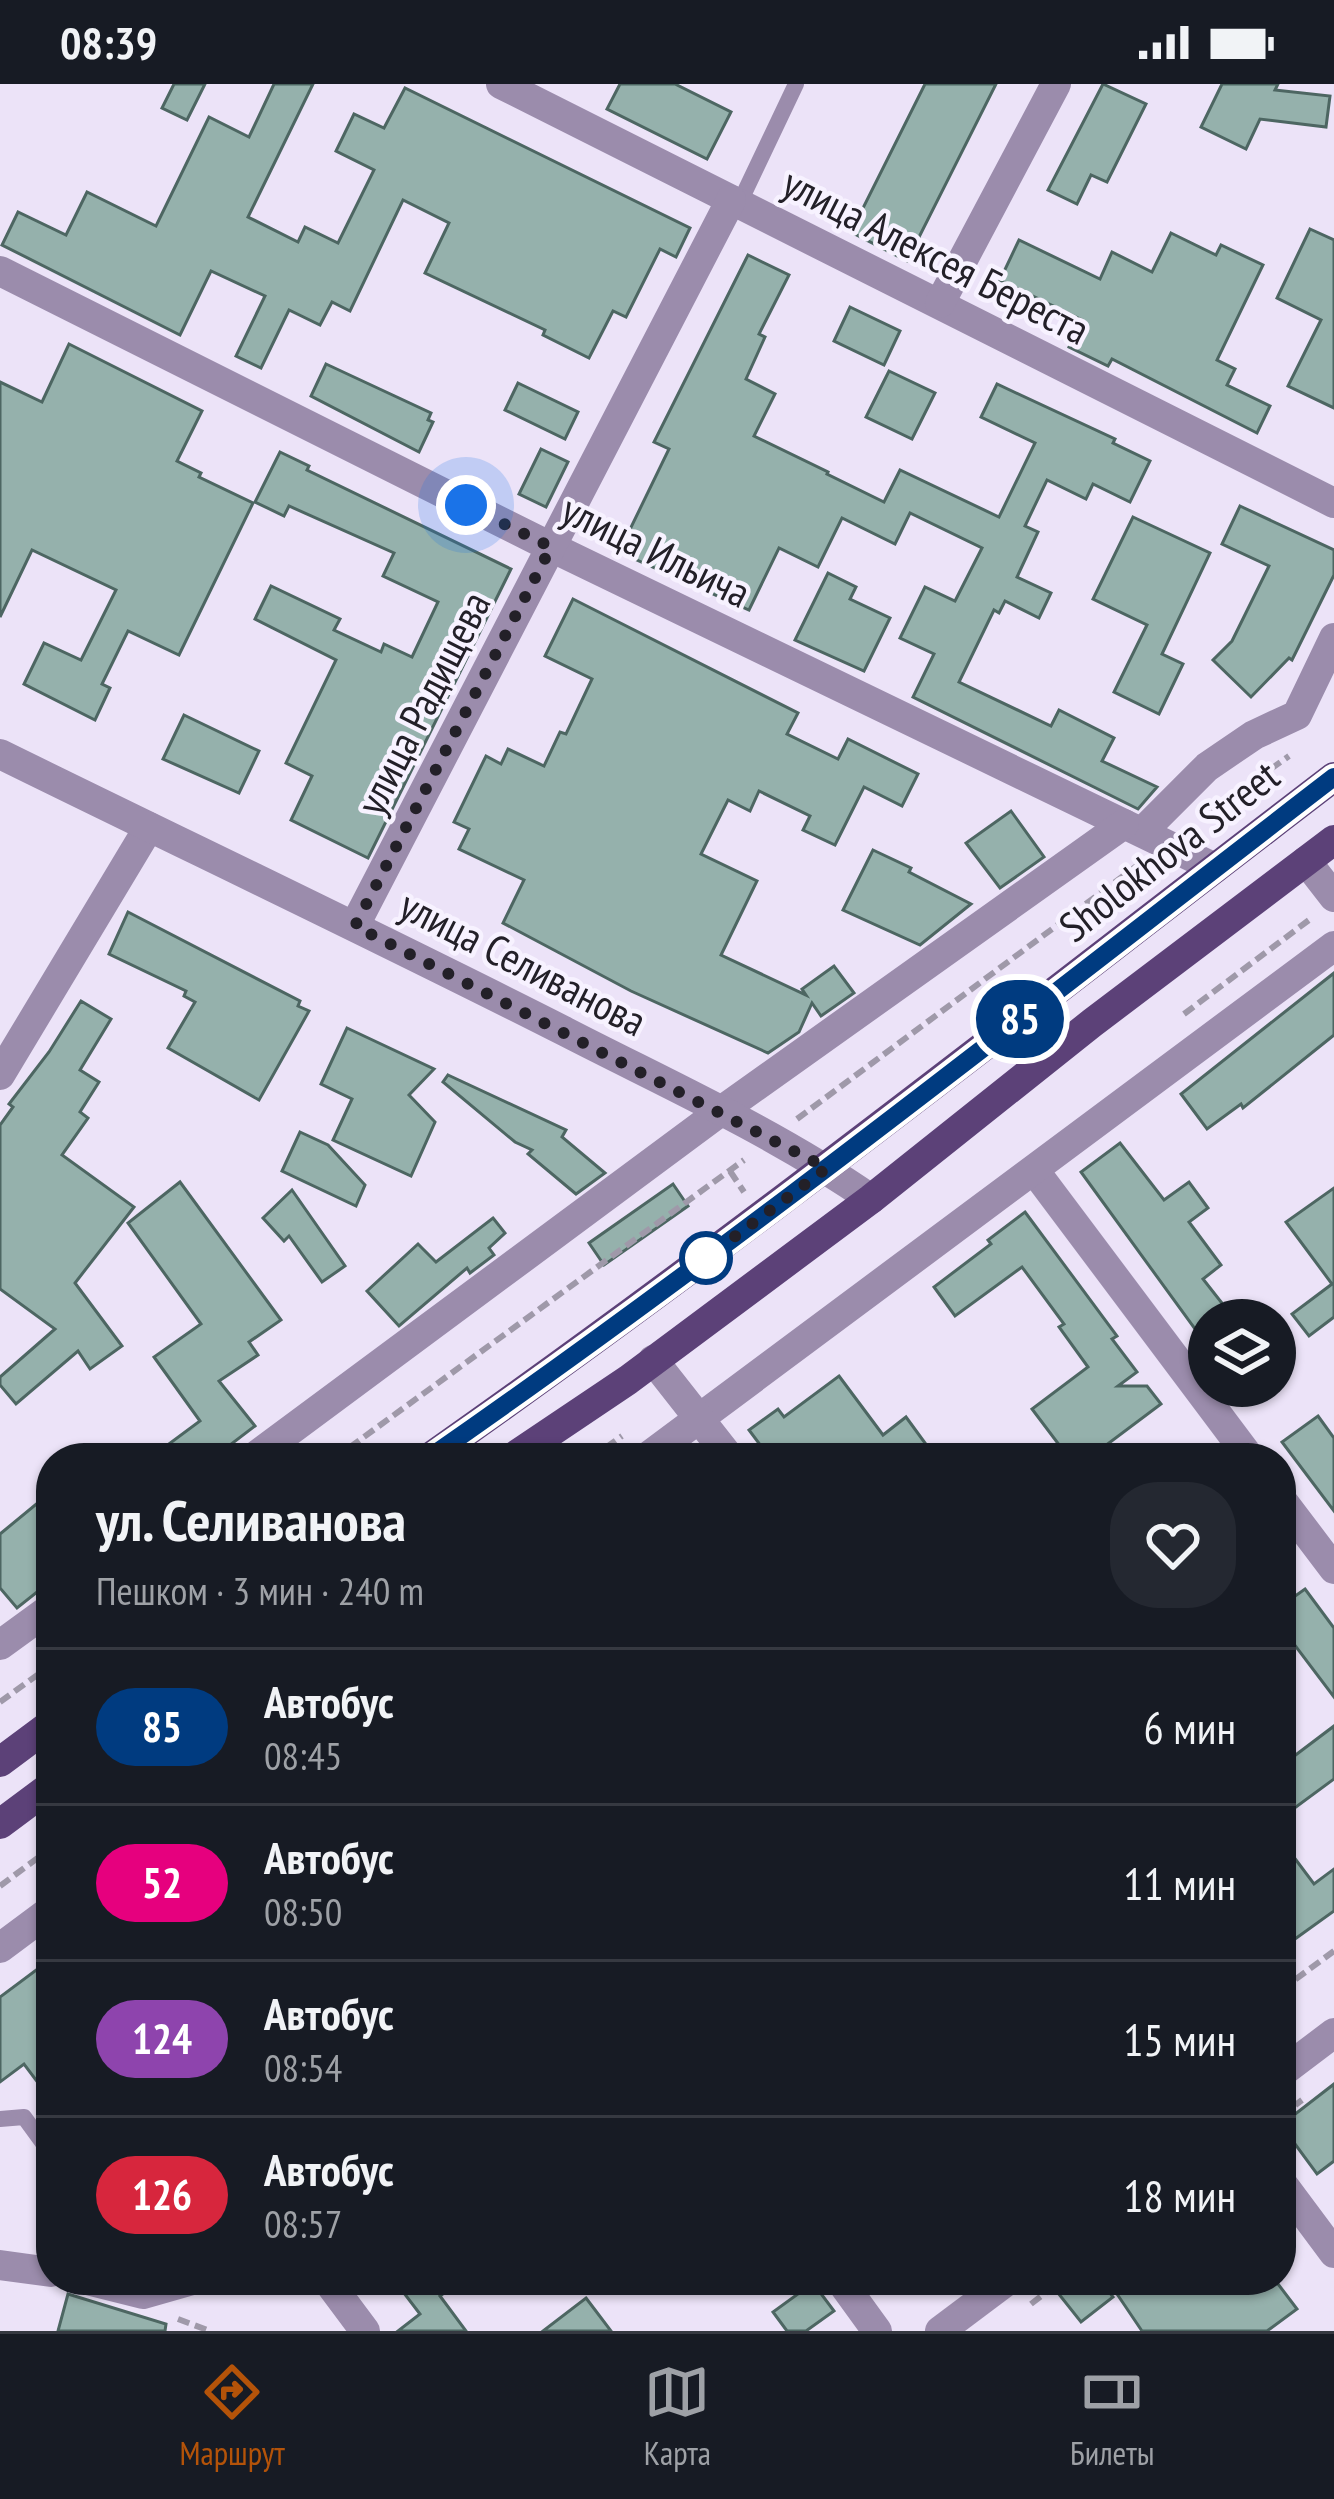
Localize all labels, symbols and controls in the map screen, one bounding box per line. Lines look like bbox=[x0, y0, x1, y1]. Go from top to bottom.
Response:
text: 08:39 bbox=[60, 13, 157, 71]
street label: улица Алексея Береста bbox=[774, 155, 1099, 356]
your location bbox=[436, 475, 496, 535]
street label: улица Ильича bbox=[553, 481, 759, 620]
street label: улица Радищева bbox=[343, 582, 502, 824]
street label: Sholokhova Street bbox=[1048, 747, 1290, 954]
street label: улица Селиванова bbox=[391, 877, 656, 1048]
line badge: 85 bbox=[966, 980, 1074, 1058]
text: 85 bbox=[1000, 991, 1040, 1046]
unlabelled marker bbox=[681, 1233, 731, 1283]
map controls bbox=[1188, 1299, 1296, 1407]
button: layers bbox=[1188, 1299, 1296, 1407]
button: heart bbox=[1110, 1482, 1236, 1608]
text: ул. Селиванова bbox=[96, 1483, 406, 1557]
text: Пешком · 3 мин · 240 m bbox=[96, 1565, 424, 1616]
text: Автобус bbox=[264, 1672, 394, 1730]
text: 6 мин bbox=[1143, 1698, 1236, 1756]
text: 85 bbox=[142, 1699, 182, 1754]
text: 08:45 bbox=[264, 1730, 342, 1781]
text: Автобус bbox=[264, 1828, 394, 1886]
text: 11 мин bbox=[1123, 1854, 1236, 1912]
text: 52 bbox=[142, 1855, 182, 1910]
text: 08:50 bbox=[264, 1886, 342, 1937]
text: Автобус bbox=[264, 1984, 394, 2042]
text: 15 мин bbox=[1123, 2010, 1236, 2068]
text: 124 bbox=[132, 2011, 192, 2066]
text: 08:54 bbox=[264, 2042, 342, 2093]
text: Автобус bbox=[264, 2140, 394, 2198]
text: 18 мин bbox=[1123, 2166, 1236, 2224]
text: 126 bbox=[132, 2167, 192, 2222]
text: 08:57 bbox=[264, 2198, 342, 2249]
tab: Маршрут bbox=[179, 2359, 285, 2474]
tab: Карта bbox=[644, 2359, 711, 2474]
tab: Билеты bbox=[1070, 2359, 1155, 2474]

